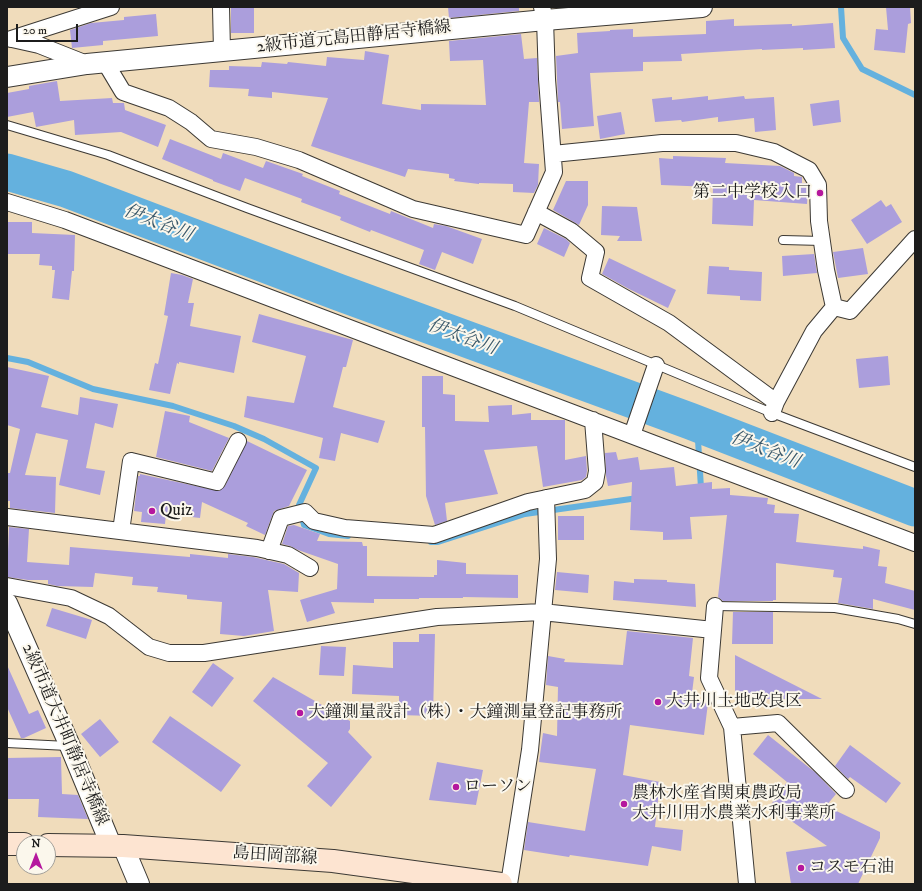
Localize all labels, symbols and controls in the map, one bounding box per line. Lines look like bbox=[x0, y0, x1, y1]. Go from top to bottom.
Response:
scale bar bbox=[18, 16, 80, 42]
street label: 2級市道元島田静居寺橋線 bbox=[256, 18, 452, 58]
text: 20 m bbox=[23, 23, 47, 38]
place label: 第二中学校入口 bbox=[693, 183, 812, 203]
marker: 第二中学校入口 bbox=[815, 188, 825, 198]
water label: 伊太谷川 bbox=[121, 201, 195, 247]
water label: 伊太谷川 bbox=[424, 316, 500, 360]
water label: 伊太谷川 bbox=[728, 428, 802, 474]
place label: Quiz bbox=[160, 501, 193, 521]
marker: Quiz bbox=[147, 506, 157, 516]
street label: 2級市道大井町静居寺橋線 bbox=[16, 641, 112, 829]
place label: 大井川土地改良区 bbox=[666, 692, 802, 712]
marker: 大井川土地改良区 bbox=[653, 697, 663, 707]
place label: 大鐘測量設計（株）・大鐘測量登記事務所 bbox=[308, 703, 622, 723]
marker: 大鐘測量設計（株）・大鐘測量登記事務所 bbox=[295, 708, 305, 718]
place label: ローソン bbox=[464, 777, 532, 797]
marker: ローソン bbox=[451, 782, 461, 792]
place label: 農林水産省関東農政局 大井川用水農業水利事業所 bbox=[632, 784, 836, 824]
marker: 農林水産省関東農政局 大井川用水農業水利事業所 bbox=[619, 799, 629, 809]
north arrow bbox=[16, 835, 56, 875]
text: N bbox=[31, 837, 41, 851]
street label: 島田岡部線 bbox=[232, 844, 318, 870]
place label: コスモ石油 bbox=[809, 858, 894, 878]
marker: コスモ石油 bbox=[796, 863, 806, 873]

